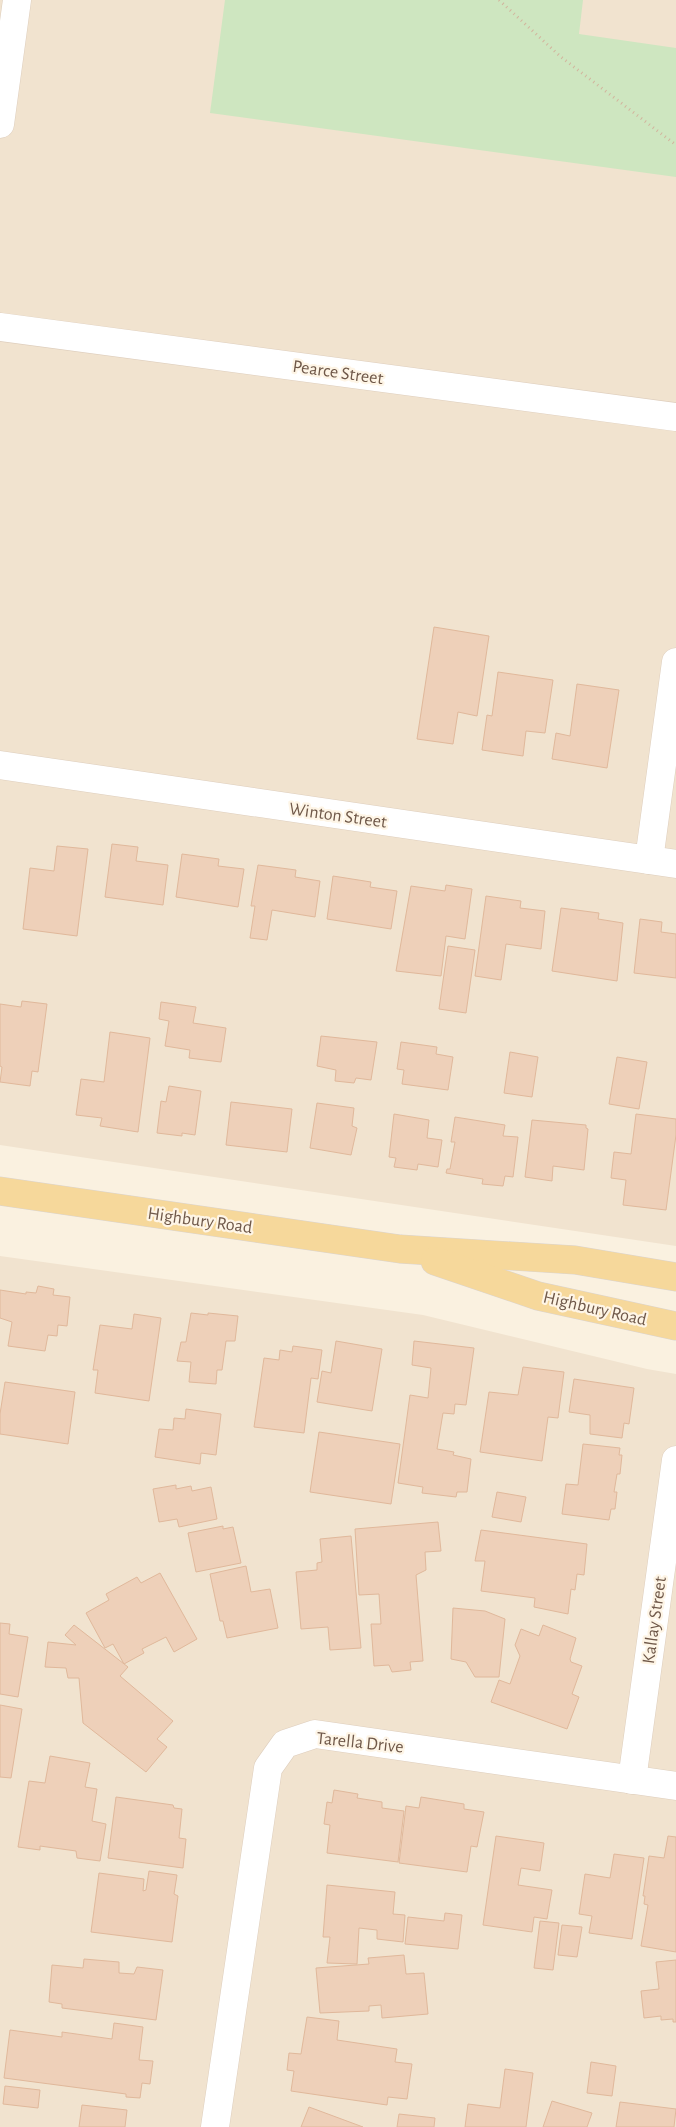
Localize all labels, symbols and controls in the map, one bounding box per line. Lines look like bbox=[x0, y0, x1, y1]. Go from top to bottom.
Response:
street label: Pearce Street bbox=[291, 358, 385, 388]
street label: Winton Street bbox=[288, 800, 388, 832]
street label: Highbury Road bbox=[146, 1205, 253, 1237]
street label: Highbury Road bbox=[541, 1288, 648, 1330]
street label: Kallay Street bbox=[640, 1575, 670, 1665]
street label: Tarella Drive bbox=[315, 1729, 404, 1757]

